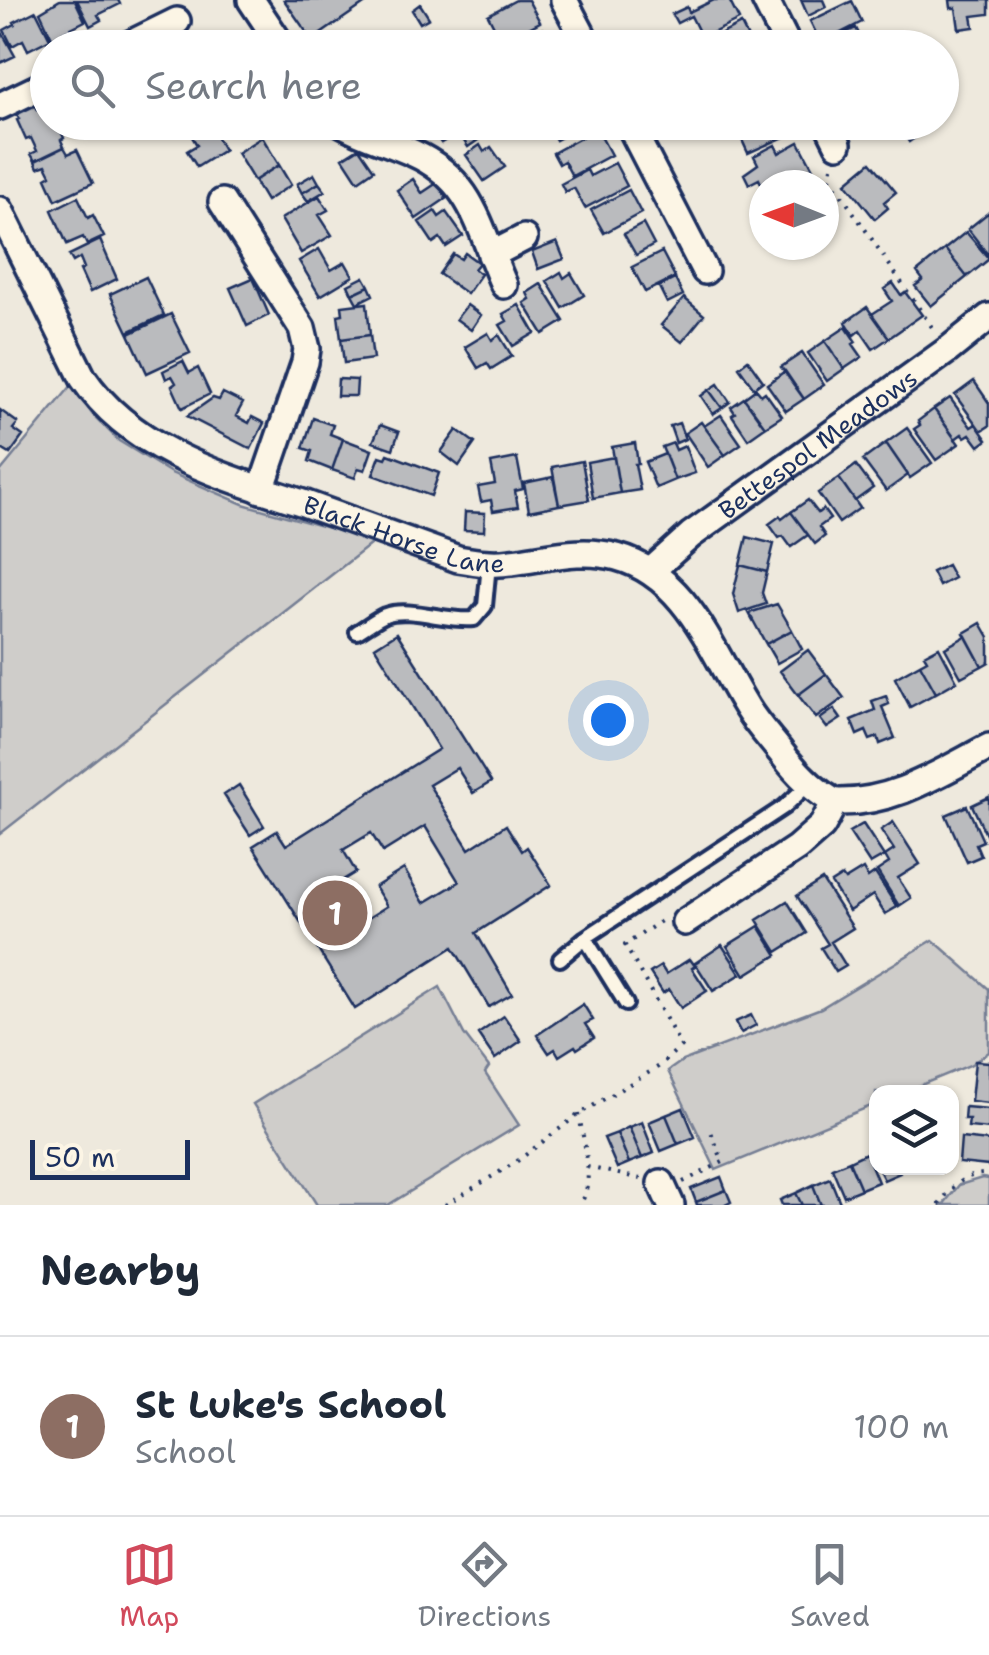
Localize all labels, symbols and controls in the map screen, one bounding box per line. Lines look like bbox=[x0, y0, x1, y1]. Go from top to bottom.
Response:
search box bbox=[30, 30, 959, 140]
icon: search bbox=[65, 58, 120, 113]
text: Search here bbox=[145, 60, 362, 111]
north arrow bbox=[749, 170, 839, 260]
street label: Bettespol Meadows bbox=[711, 361, 924, 527]
street label: Black Horse Lane bbox=[299, 487, 505, 580]
your location bbox=[583, 695, 634, 746]
pin: 1 bbox=[302, 876, 368, 950]
map controls bbox=[869, 1085, 959, 1175]
button: layers bbox=[869, 1085, 959, 1175]
scale bar bbox=[30, 1135, 190, 1180]
text: 50 m bbox=[45, 1138, 115, 1176]
text: Nearby bbox=[40, 1242, 200, 1298]
text: St Luke's School bbox=[135, 1379, 447, 1430]
text: 1 bbox=[65, 1405, 80, 1448]
text: 100 m bbox=[853, 1405, 949, 1448]
text: School bbox=[135, 1430, 236, 1473]
tab: Map bbox=[119, 1537, 179, 1635]
tab: Directions bbox=[418, 1537, 551, 1635]
tab: Saved bbox=[790, 1537, 870, 1635]

